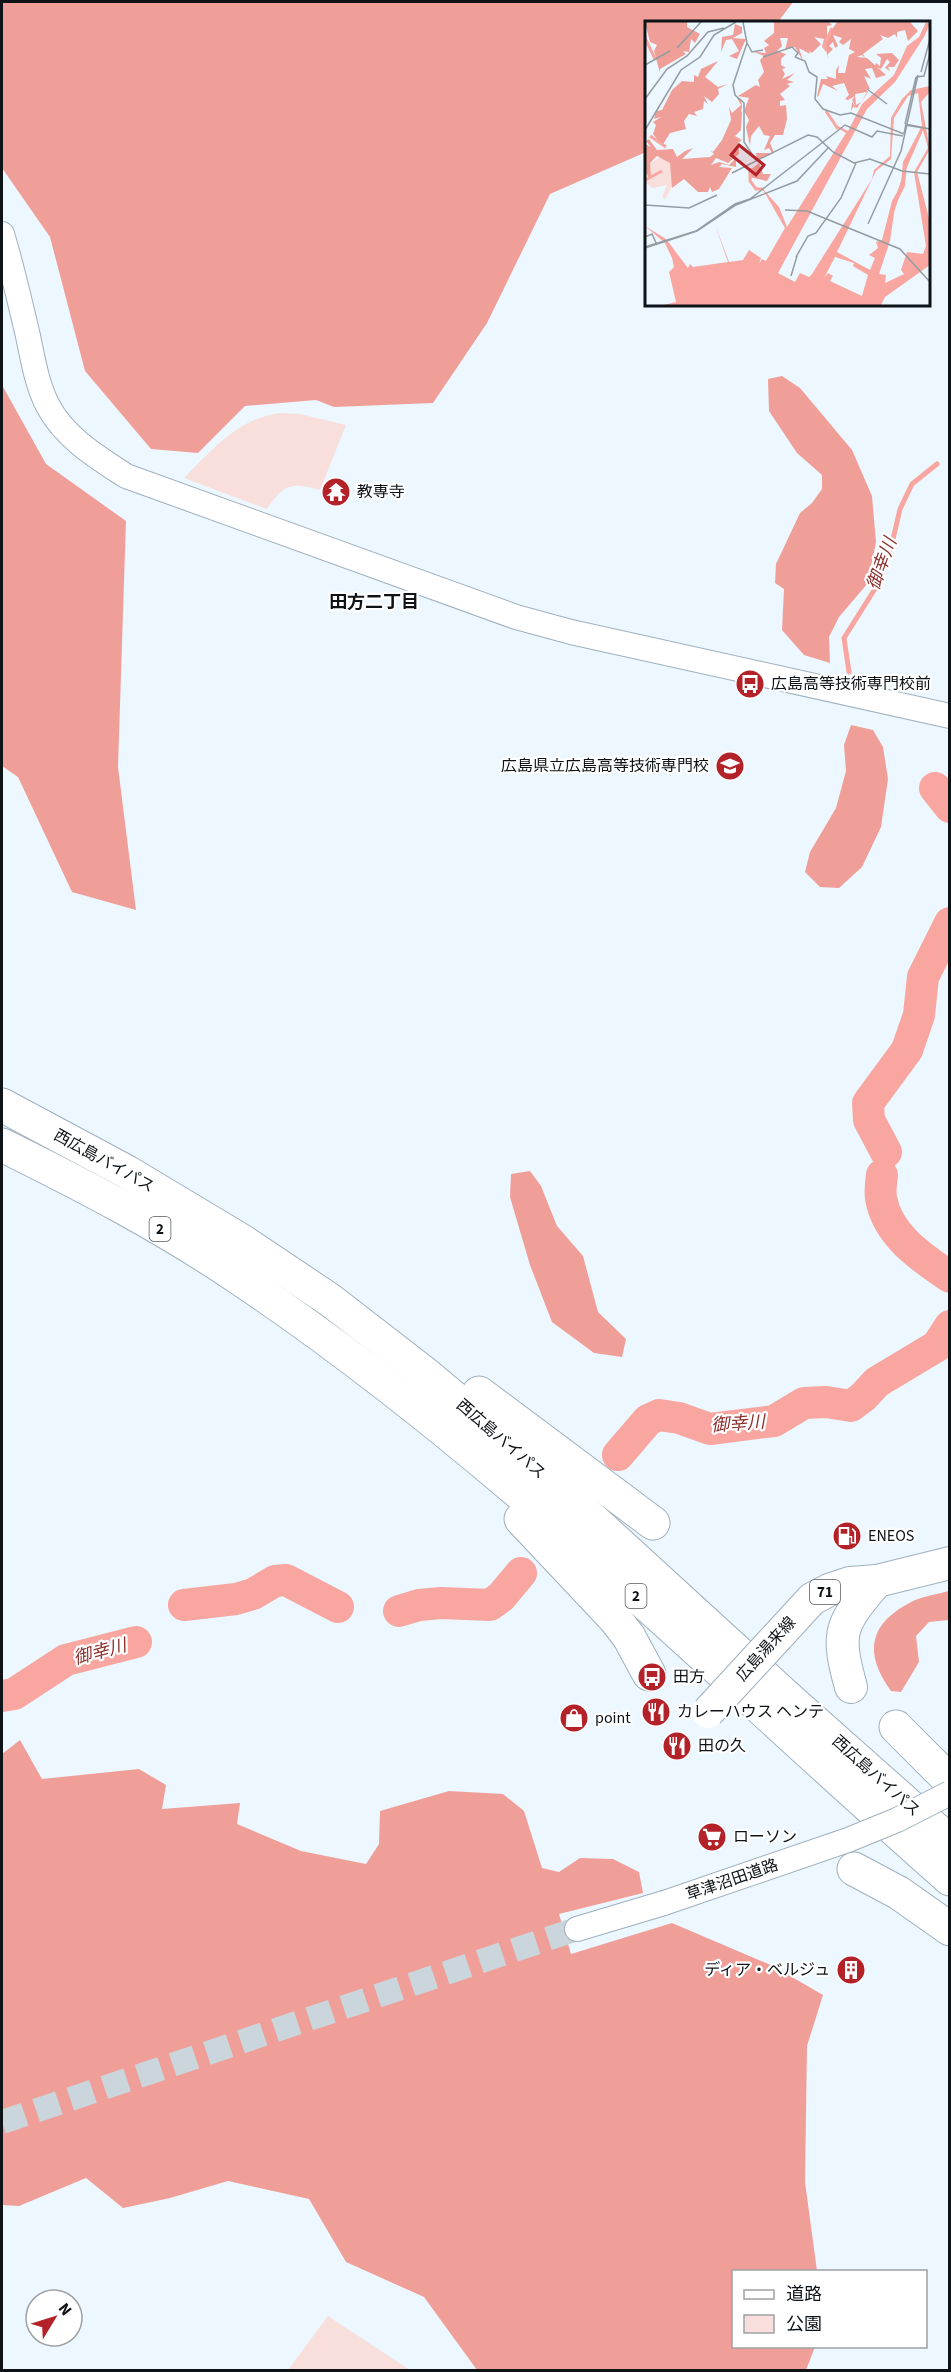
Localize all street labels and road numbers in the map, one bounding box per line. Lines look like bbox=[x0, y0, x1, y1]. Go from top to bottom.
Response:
street label: 西広島バイパス bbox=[50, 1124, 158, 1198]
road number: 2 bbox=[150, 1217, 170, 1241]
street label: 西広島バイパス bbox=[452, 1394, 550, 1484]
road number: 71 bbox=[810, 1580, 840, 1604]
road number: 2 bbox=[626, 1584, 646, 1608]
street label: 広島湯来線 bbox=[731, 1612, 801, 1686]
street label: 西広島バイパス bbox=[827, 1730, 925, 1822]
street label: 草津沼田道路 bbox=[683, 1854, 781, 1906]

